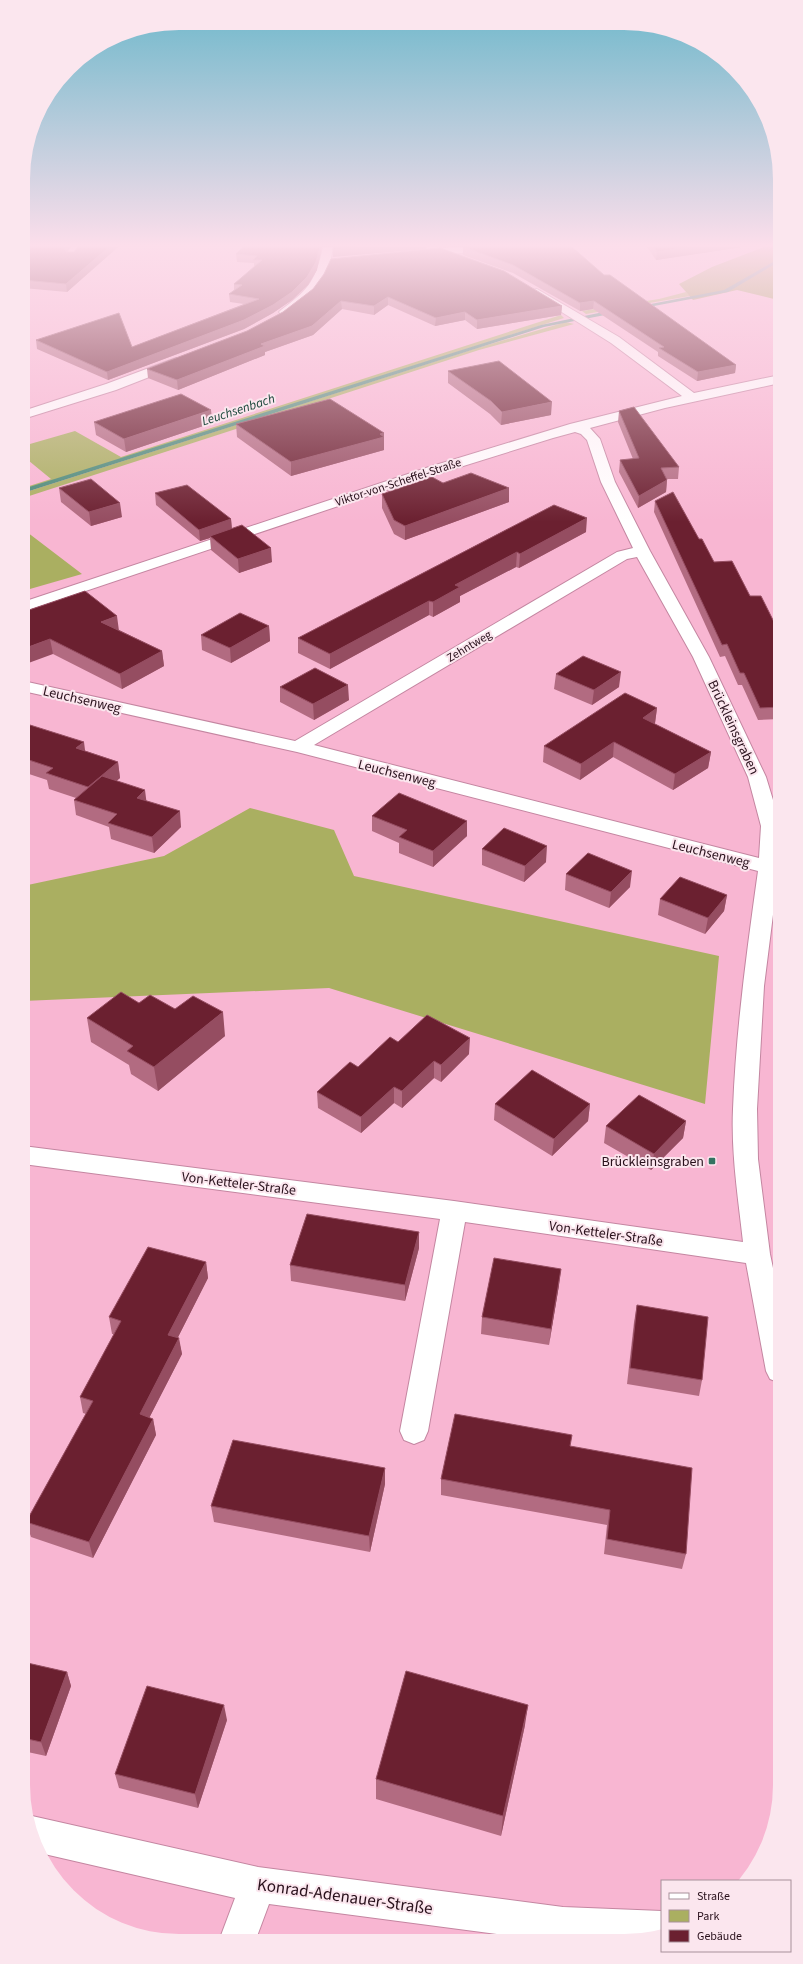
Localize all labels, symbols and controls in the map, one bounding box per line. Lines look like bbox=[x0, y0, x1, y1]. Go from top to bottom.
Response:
water label: Leuchsenbach bbox=[199, 390, 277, 430]
street label: Viktor-von-Scheffel-Straße bbox=[333, 454, 463, 511]
street label: Zehntweg bbox=[444, 626, 495, 667]
street label: Brückleinsgraben bbox=[702, 677, 764, 778]
street label: Leuchsenweg bbox=[41, 681, 123, 719]
street label: Leuchsenweg bbox=[356, 755, 438, 793]
street label: Leuchsenweg bbox=[670, 835, 752, 873]
place label: Brückleinsgraben bbox=[602, 1152, 704, 1172]
marker: Brückleinsgraben bbox=[707, 1156, 717, 1166]
street label: Von-Ketteler-Straße bbox=[181, 1167, 297, 1201]
street label: Von-Ketteler-Straße bbox=[548, 1216, 664, 1252]
street label: Konrad-Adenauer-Straße bbox=[256, 1873, 434, 1921]
legend bbox=[661, 1880, 791, 1952]
text: Straße bbox=[697, 1888, 730, 1905]
text: Park bbox=[697, 1908, 719, 1925]
text: Gebäude bbox=[697, 1928, 742, 1945]

